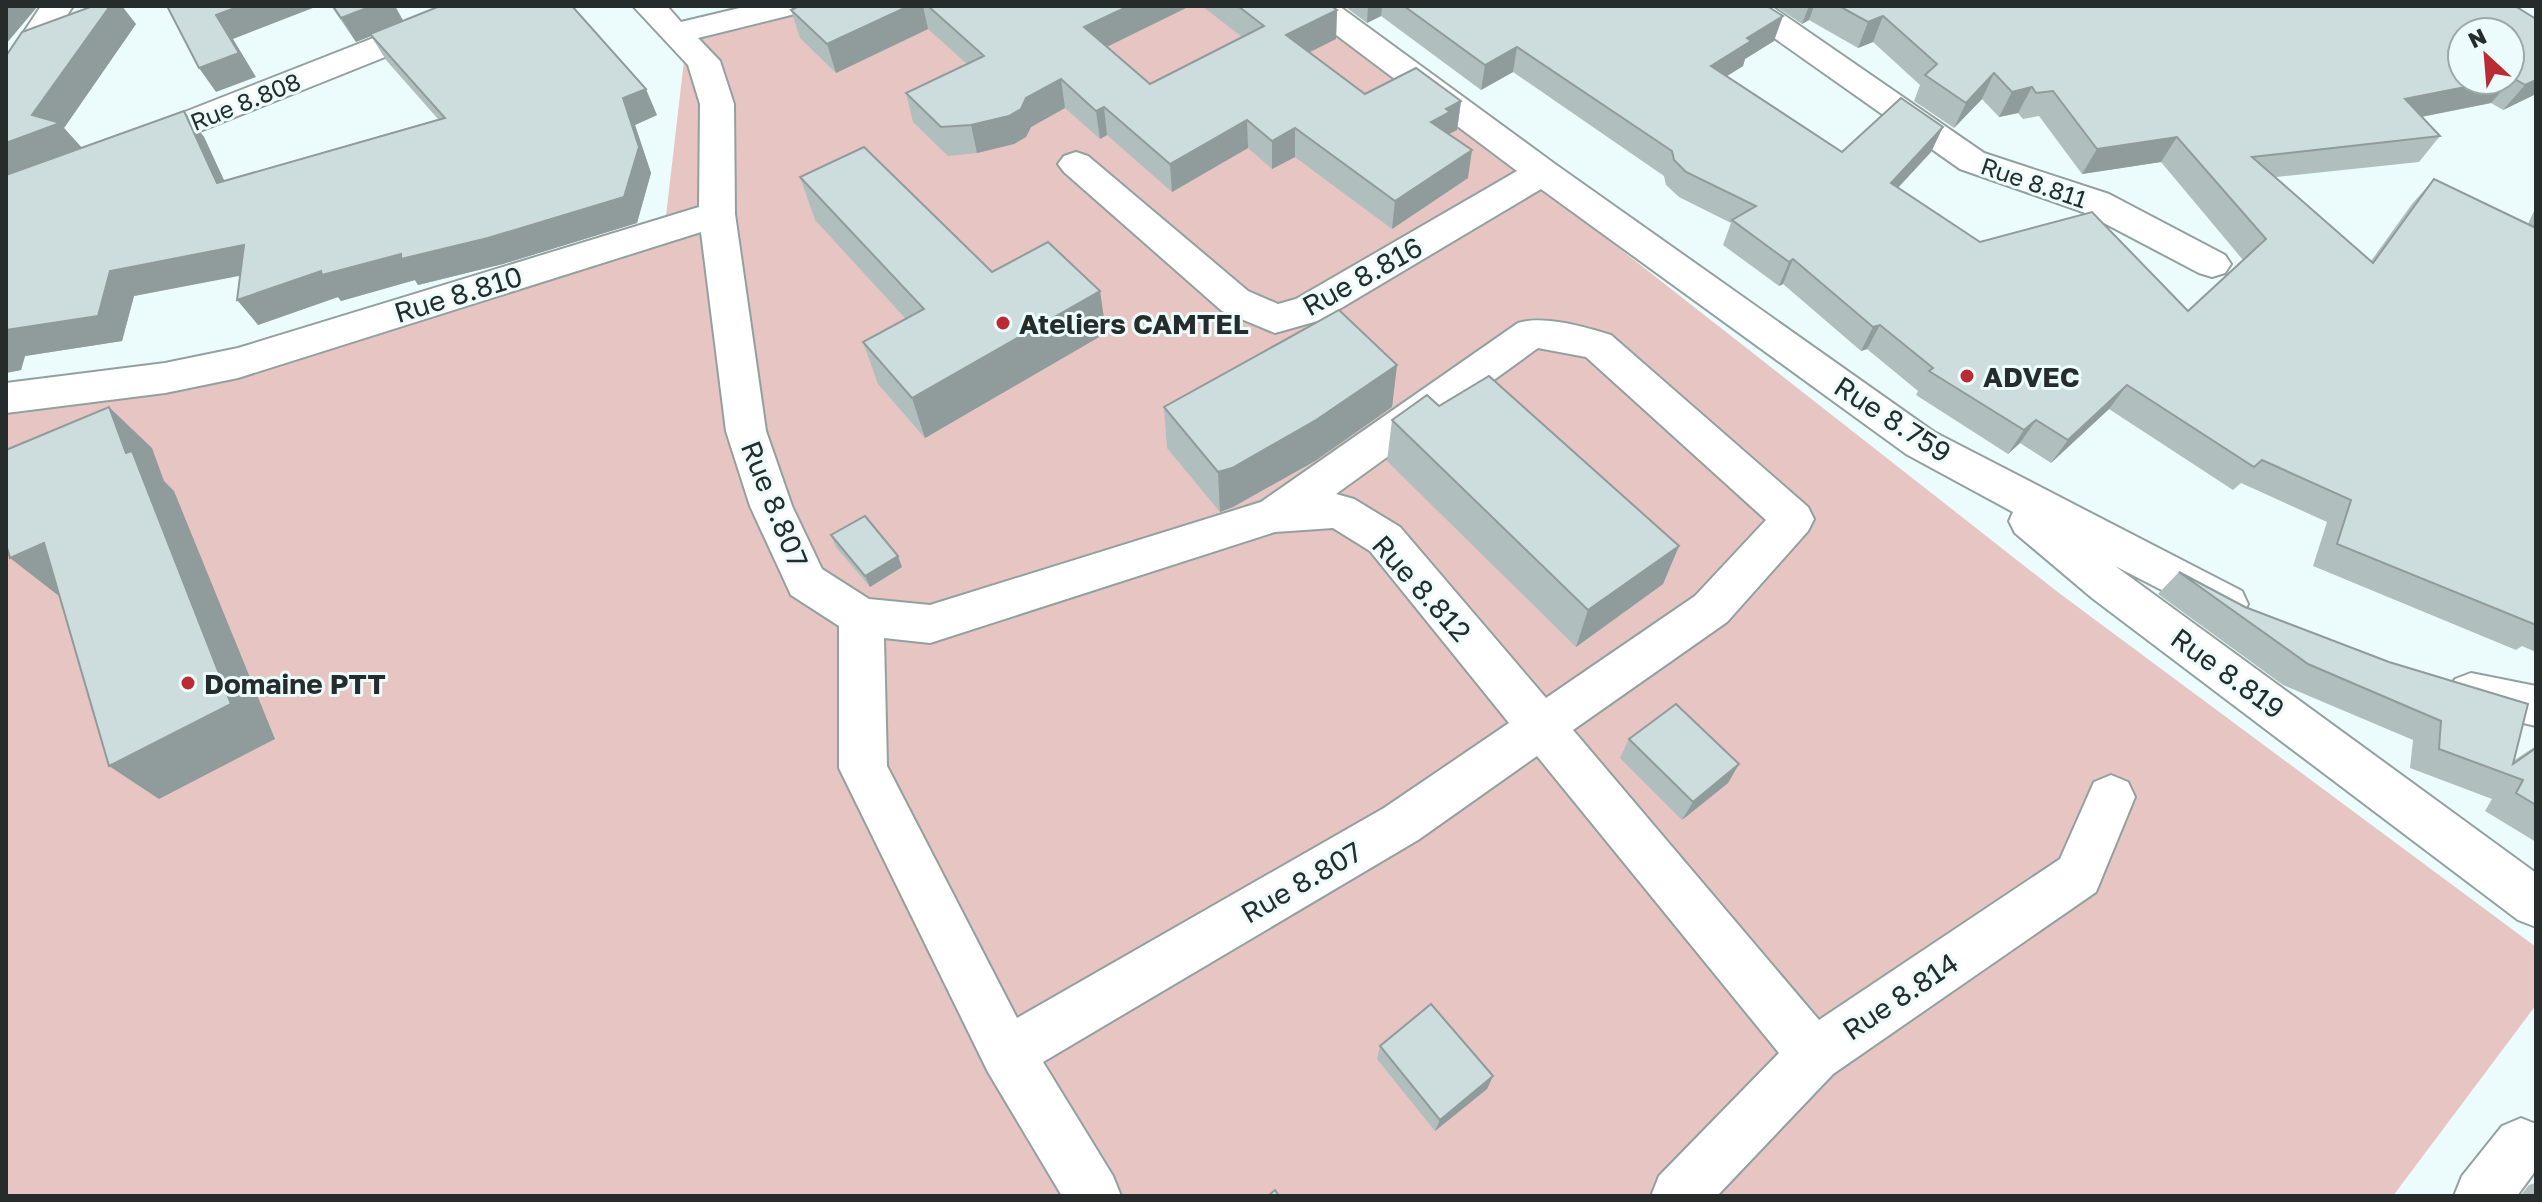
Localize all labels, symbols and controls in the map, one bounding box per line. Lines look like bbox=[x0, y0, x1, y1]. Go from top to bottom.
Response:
north arrow bbox=[2446, 16, 2526, 96]
text: N bbox=[2464, 22, 2490, 53]
street label: Rue 8.808 bbox=[186, 66, 304, 136]
street label: Rue 8.811 bbox=[1977, 150, 2091, 214]
street label: Rue 8.816 bbox=[1296, 230, 1428, 322]
street label: Rue 8.810 bbox=[390, 259, 526, 329]
place label: Ateliers CAMTEL bbox=[1019, 307, 1249, 340]
marker: Ateliers CAMTEL bbox=[994, 314, 1012, 332]
place label: ADVEC bbox=[1983, 360, 2080, 393]
marker: ADVEC bbox=[1958, 367, 1976, 385]
street label: Rue 8.759 bbox=[1829, 369, 1957, 469]
street label: Rue 8.807 bbox=[735, 436, 815, 572]
street label: Rue 8.812 bbox=[1366, 528, 1478, 648]
street label: Rue 8.819 bbox=[2165, 621, 2291, 725]
place label: Domaine PTT bbox=[204, 667, 386, 700]
marker: Domaine PTT bbox=[179, 674, 197, 692]
street label: Rue 8.807 bbox=[1235, 834, 1367, 930]
street label: Rue 8.814 bbox=[1836, 945, 1964, 1047]

